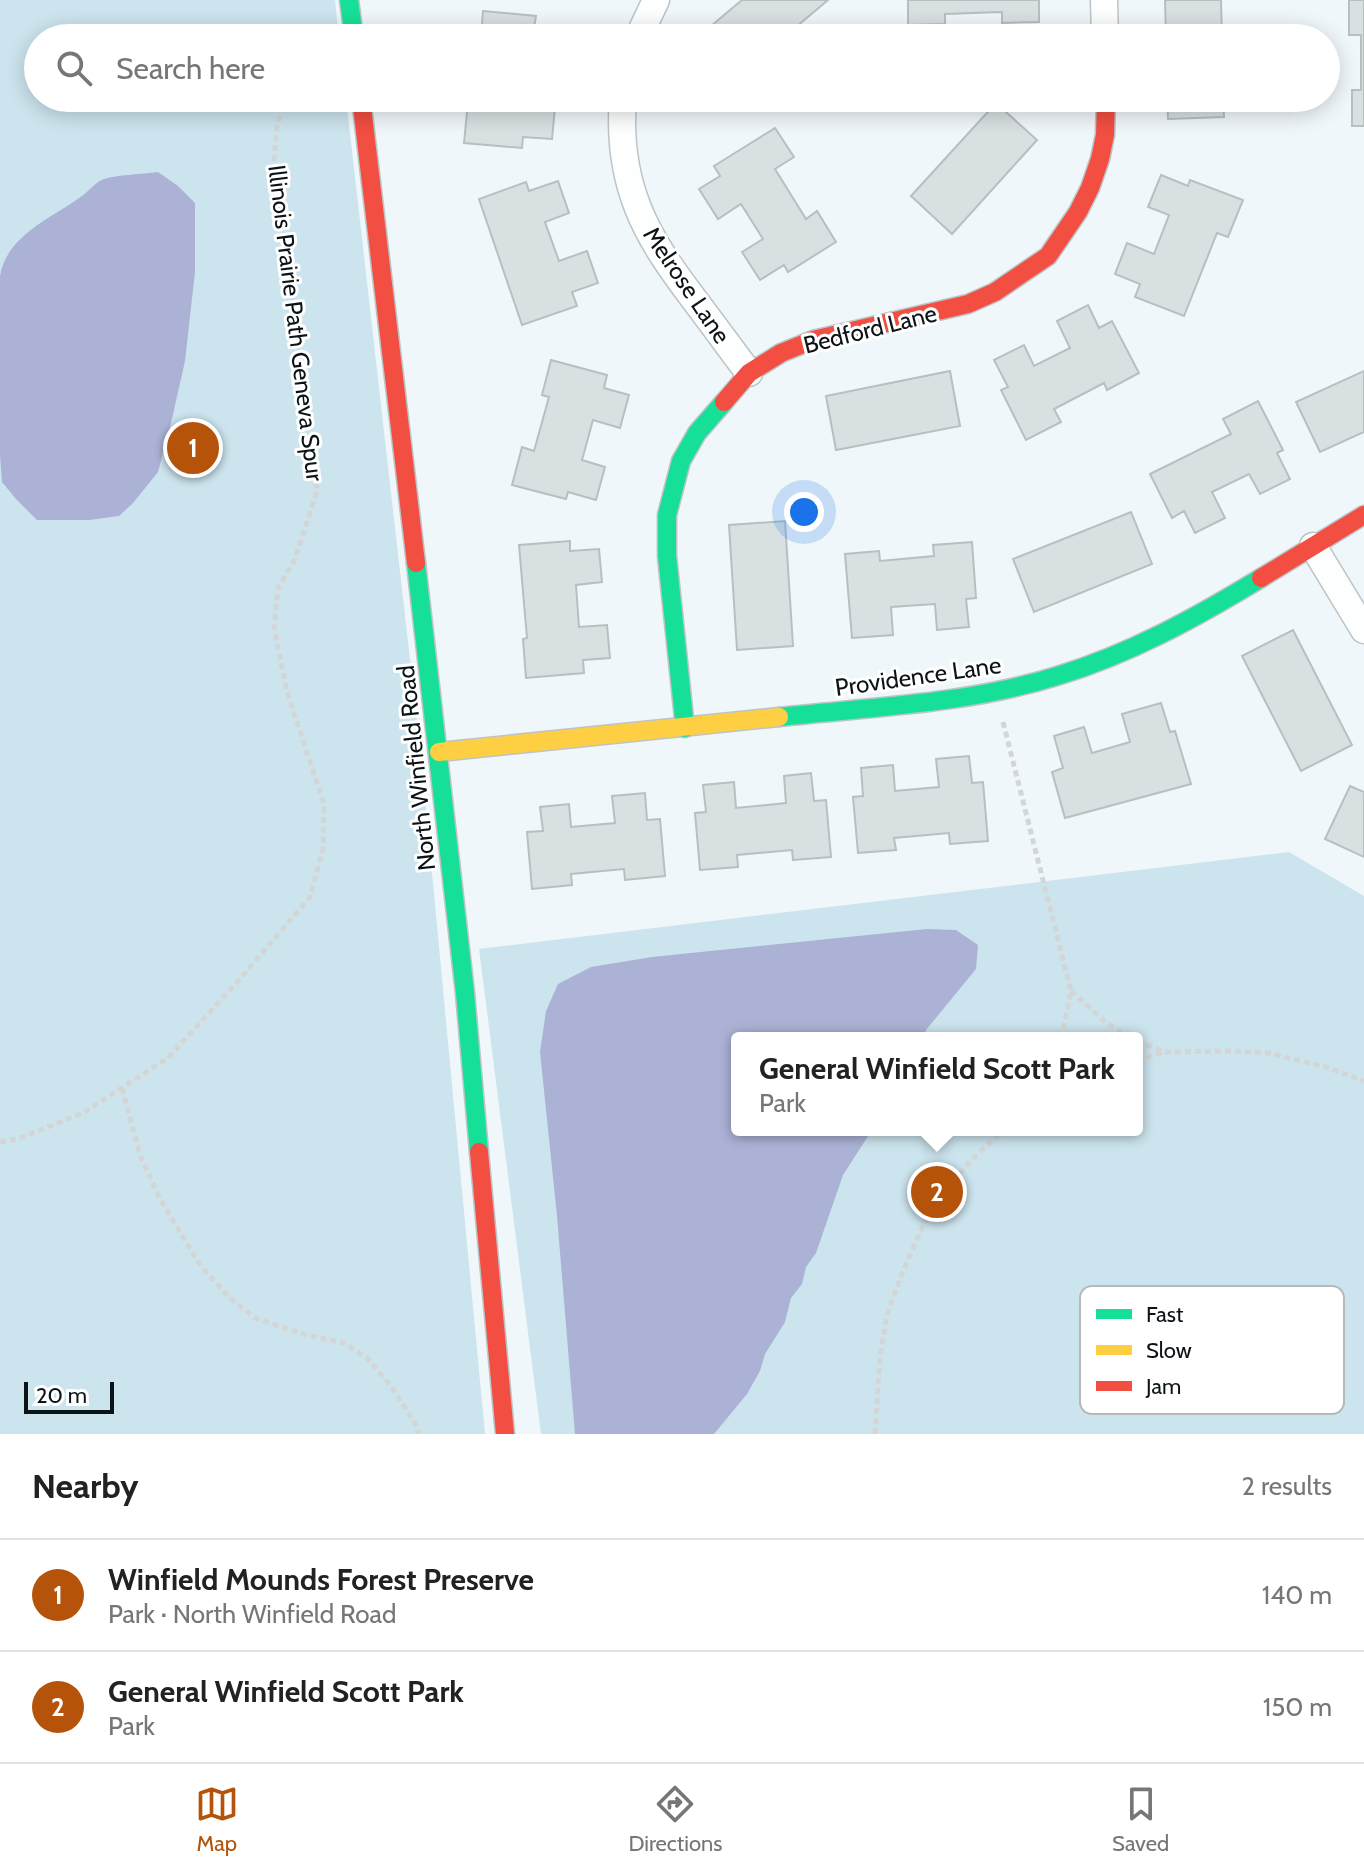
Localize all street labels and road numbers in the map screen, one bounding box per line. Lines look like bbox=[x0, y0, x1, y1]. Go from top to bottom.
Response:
street label: Illinois Prairie Path Geneva Spur bbox=[262, 163, 330, 483]
street label: Melrose Lane bbox=[637, 221, 737, 349]
street label: Bedford Lane bbox=[800, 298, 940, 360]
street label: Providence Lane bbox=[833, 650, 1003, 702]
street label: North Winfield Road bbox=[391, 664, 441, 872]

